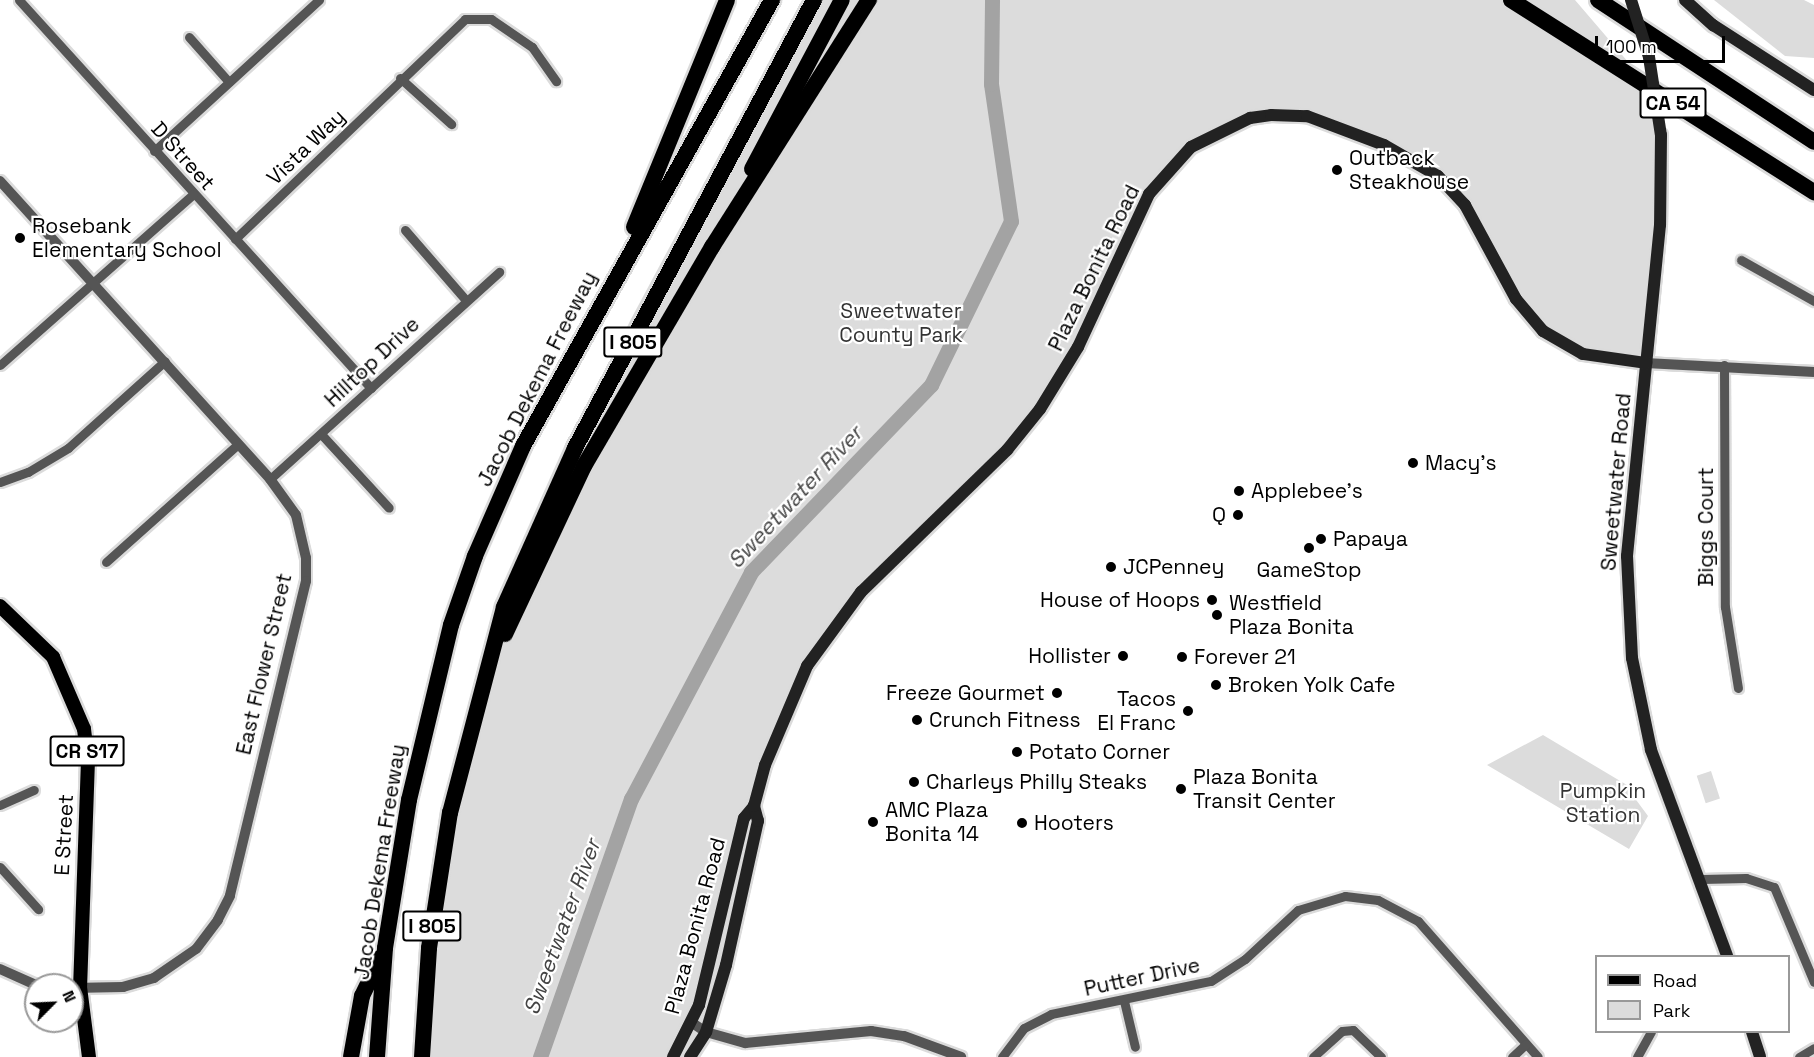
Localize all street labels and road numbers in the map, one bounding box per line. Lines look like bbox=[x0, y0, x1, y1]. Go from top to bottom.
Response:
road number: CA 54 bbox=[1638, 86, 1708, 120]
street label: Vista Way bbox=[262, 104, 350, 190]
street label: D Street bbox=[146, 117, 220, 195]
street label: Plaza Bonita Road bbox=[1043, 181, 1145, 355]
street label: Jacob Dekema Freeway bbox=[472, 267, 602, 491]
street label: Hilltop Drive bbox=[319, 312, 425, 412]
road number: I 805 bbox=[603, 325, 663, 359]
street label: Sweetwater Road bbox=[1596, 392, 1636, 572]
street label: Biggs Court bbox=[1693, 467, 1719, 587]
street label: East Flower Street bbox=[231, 571, 297, 757]
road number: CR S17 bbox=[50, 734, 124, 768]
street label: Jacob Dekema Freeway bbox=[349, 742, 411, 982]
street label: E Street bbox=[49, 794, 79, 876]
street label: Plaza Bonita Road bbox=[659, 835, 731, 1017]
road number: I 805 bbox=[402, 909, 462, 943]
street label: Putter Drive bbox=[1082, 952, 1202, 1002]

